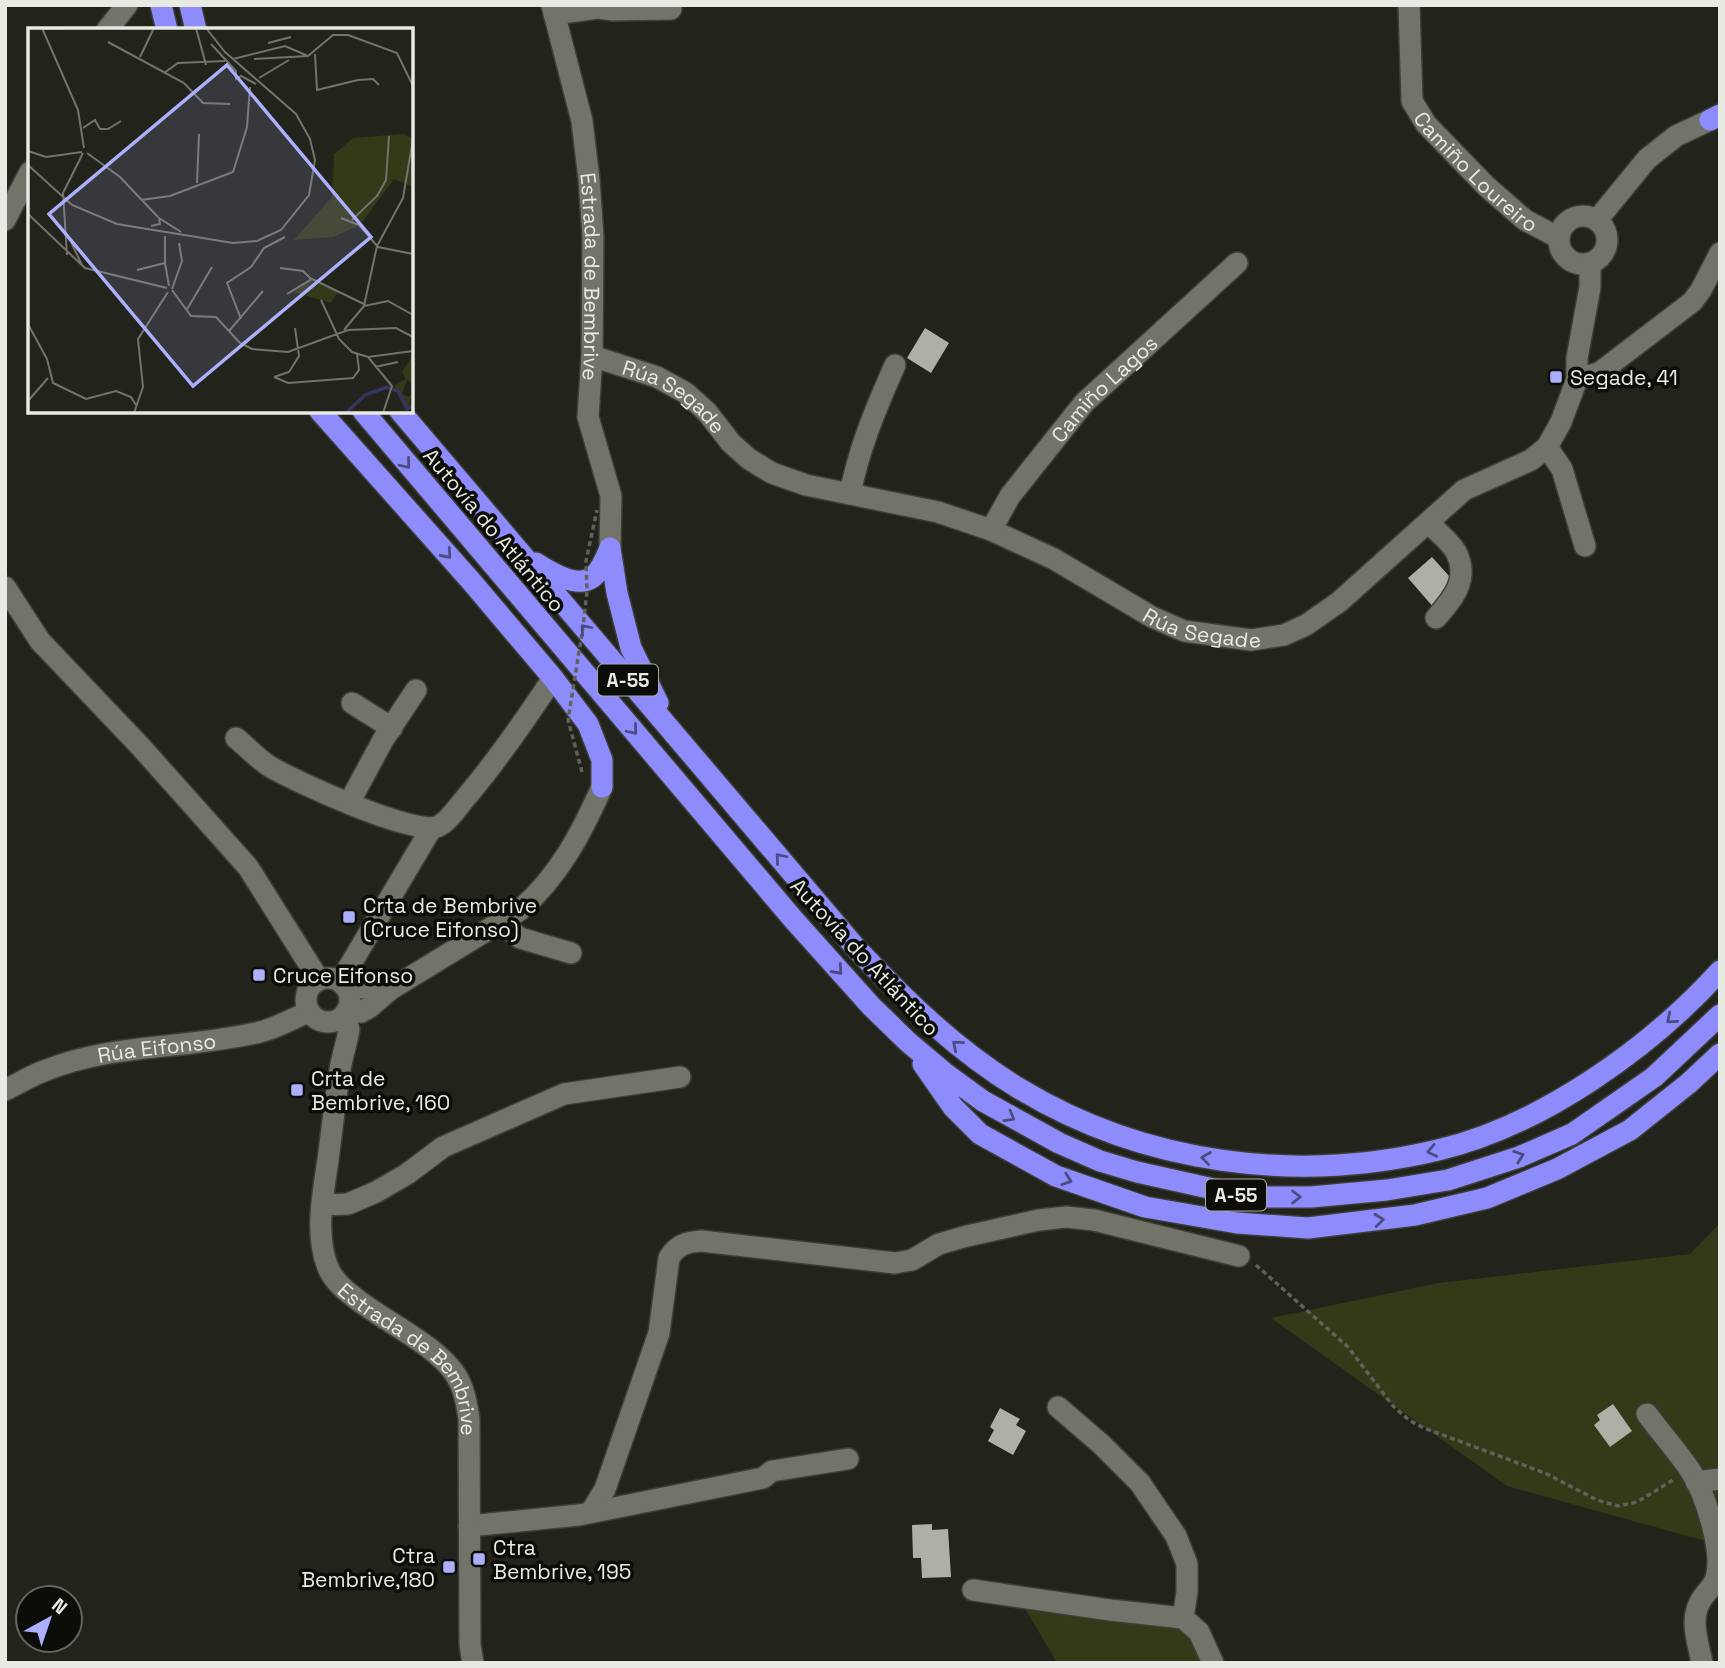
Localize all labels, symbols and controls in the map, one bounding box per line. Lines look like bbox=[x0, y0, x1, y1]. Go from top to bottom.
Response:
inset map bbox=[28, 28, 413, 413]
street label: Camiño Loureiro bbox=[1408, 106, 1542, 238]
street label: Estrada de Bembrive bbox=[575, 171, 607, 382]
street label: Camiño Lagos bbox=[1045, 329, 1163, 448]
street label: Rúa Segade bbox=[619, 353, 732, 439]
place label: Segade, 41 bbox=[1570, 364, 1678, 391]
marker: Segade, 41 bbox=[1548, 369, 1564, 385]
street label: Autovía do Atlántico bbox=[417, 442, 571, 618]
one-way arrow bbox=[398, 456, 410, 469]
one-way arrow bbox=[439, 546, 451, 559]
street label: Rúa Segade bbox=[1138, 601, 1263, 654]
one-way arrow bbox=[581, 625, 593, 638]
road number: A-55 bbox=[598, 664, 658, 695]
one-way arrow bbox=[625, 722, 637, 735]
one-way arrow bbox=[776, 854, 788, 867]
street label: Autovía do Atlántico bbox=[785, 872, 945, 1042]
place label: Crta de Bembrive (Cruce Eifonso) bbox=[363, 892, 537, 943]
marker: Crta de Bembrive (Cruce Eifonso) bbox=[341, 909, 357, 925]
place label: Cruce Eifonso bbox=[273, 962, 413, 989]
one-way arrow bbox=[830, 962, 843, 975]
marker: Cruce Eifonso bbox=[251, 967, 267, 983]
one-way arrow bbox=[1667, 1010, 1679, 1023]
street label: Rúa Eifonso bbox=[95, 1027, 218, 1068]
one-way arrow bbox=[952, 1041, 965, 1053]
place label: Crta de Bembrive, 160 bbox=[311, 1065, 450, 1116]
marker: Crta de Bembrive, 160 bbox=[289, 1082, 305, 1098]
one-way arrow bbox=[1003, 1109, 1016, 1122]
one-way arrow bbox=[1426, 1143, 1438, 1158]
one-way arrow bbox=[1200, 1150, 1212, 1165]
one-way arrow bbox=[1513, 1151, 1525, 1165]
one-way arrow bbox=[1060, 1171, 1072, 1185]
road number: A-55 bbox=[1206, 1180, 1266, 1210]
one-way arrow bbox=[1292, 1189, 1302, 1205]
one-way arrow bbox=[1373, 1212, 1384, 1227]
street label: Estrada de Bembrive bbox=[332, 1276, 483, 1436]
place label: Ctra Bembrive, 195 bbox=[493, 1534, 631, 1585]
place label: Ctra Bembrive,180 bbox=[301, 1542, 435, 1593]
marker: Ctra Bembrive, 195 bbox=[471, 1551, 487, 1567]
marker: Ctra Bembrive,180 bbox=[441, 1559, 457, 1575]
north arrow bbox=[14, 1584, 84, 1654]
text: N bbox=[47, 1593, 73, 1620]

